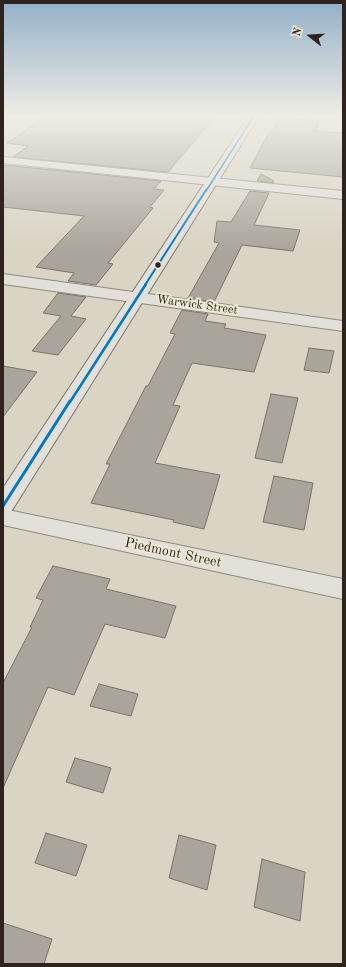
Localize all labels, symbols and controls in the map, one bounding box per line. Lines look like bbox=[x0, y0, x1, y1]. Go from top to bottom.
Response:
north arrow bbox=[290, 16, 330, 56]
text: N bbox=[292, 27, 305, 38]
unlabelled marker bbox=[153, 260, 163, 270]
street label: Warwick Street bbox=[155, 292, 239, 318]
street label: Piedmont Street bbox=[123, 535, 223, 571]

